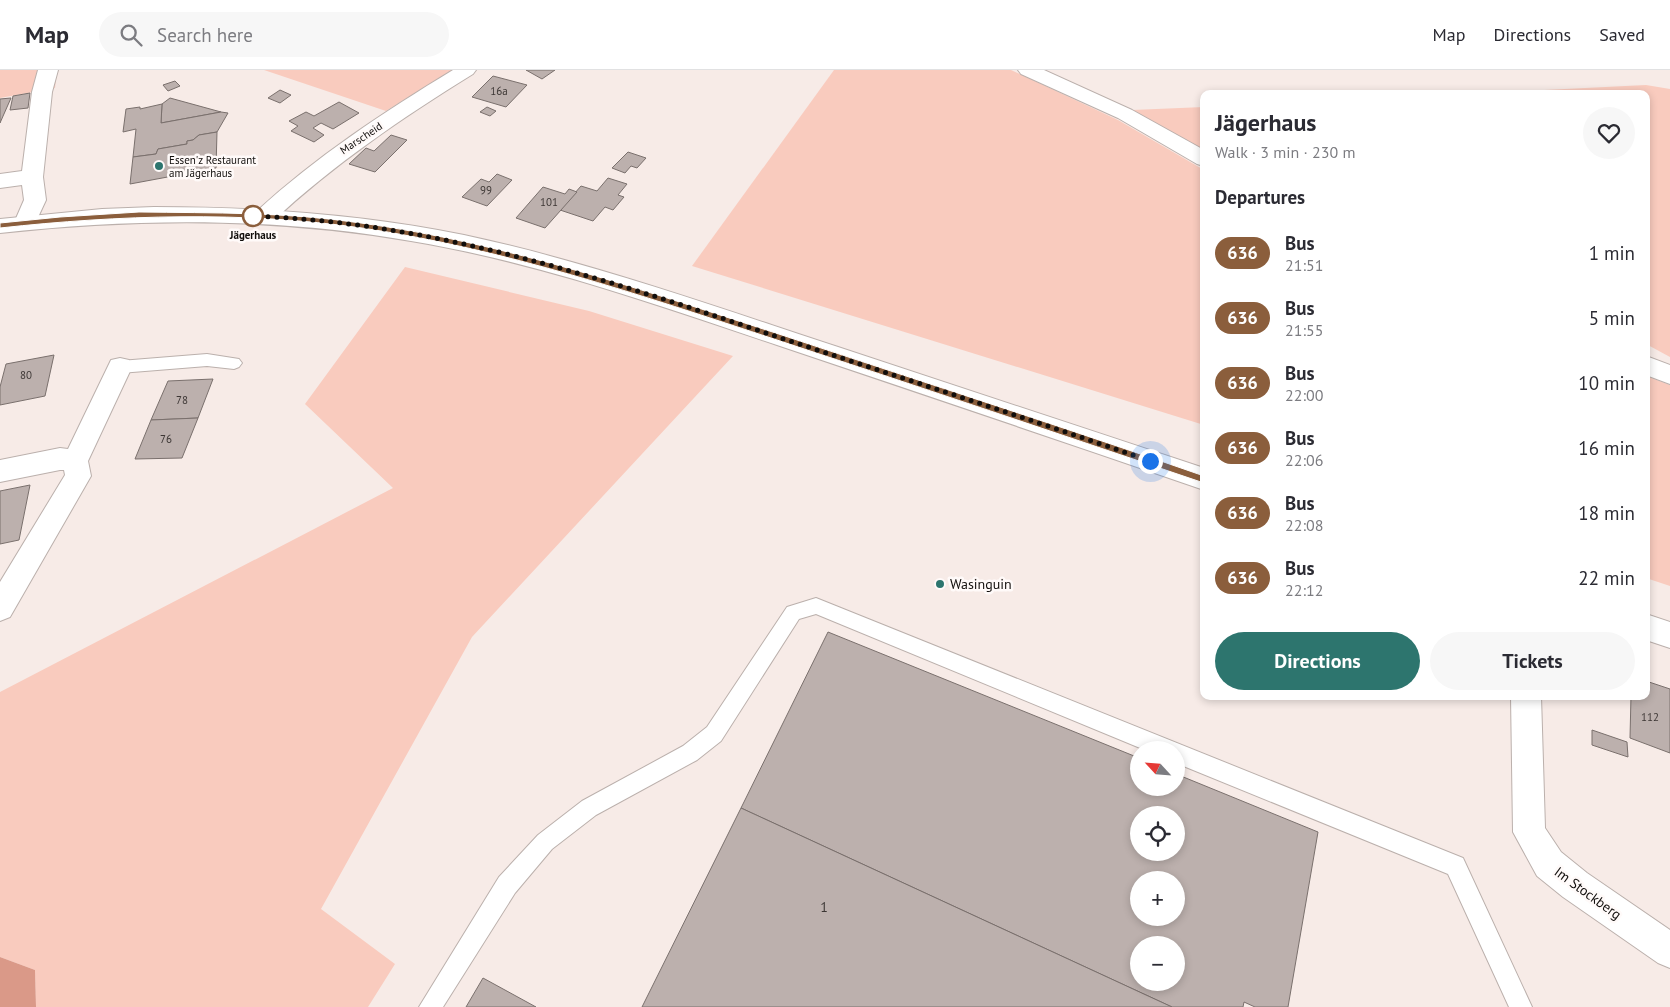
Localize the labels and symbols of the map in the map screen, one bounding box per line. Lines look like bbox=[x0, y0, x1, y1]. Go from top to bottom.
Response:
house number: 16a bbox=[490, 84, 508, 98]
street label: Marscheid bbox=[337, 119, 385, 157]
place label: Essen'z Restaurant am Jägerhaus bbox=[169, 153, 256, 180]
marker: Essen'z Restaurant am Jägerhaus bbox=[153, 160, 165, 172]
house number: 99 bbox=[480, 183, 492, 197]
house number: 101 bbox=[540, 195, 558, 209]
marker: Jägerhaus bbox=[242, 205, 264, 227]
place label: Jägerhaus bbox=[229, 228, 277, 242]
house number: 80 bbox=[20, 368, 32, 382]
house number: 78 bbox=[176, 393, 188, 407]
house number: 76 bbox=[160, 432, 172, 446]
your location bbox=[1138, 449, 1163, 474]
place label: Wasinguin bbox=[950, 575, 1012, 593]
marker: Wasinguin bbox=[934, 578, 946, 590]
house number: 112 bbox=[1641, 710, 1659, 724]
north arrow bbox=[1130, 741, 1185, 796]
street label: Im Stockberg bbox=[1551, 863, 1625, 923]
house number: 1 bbox=[820, 898, 828, 916]

